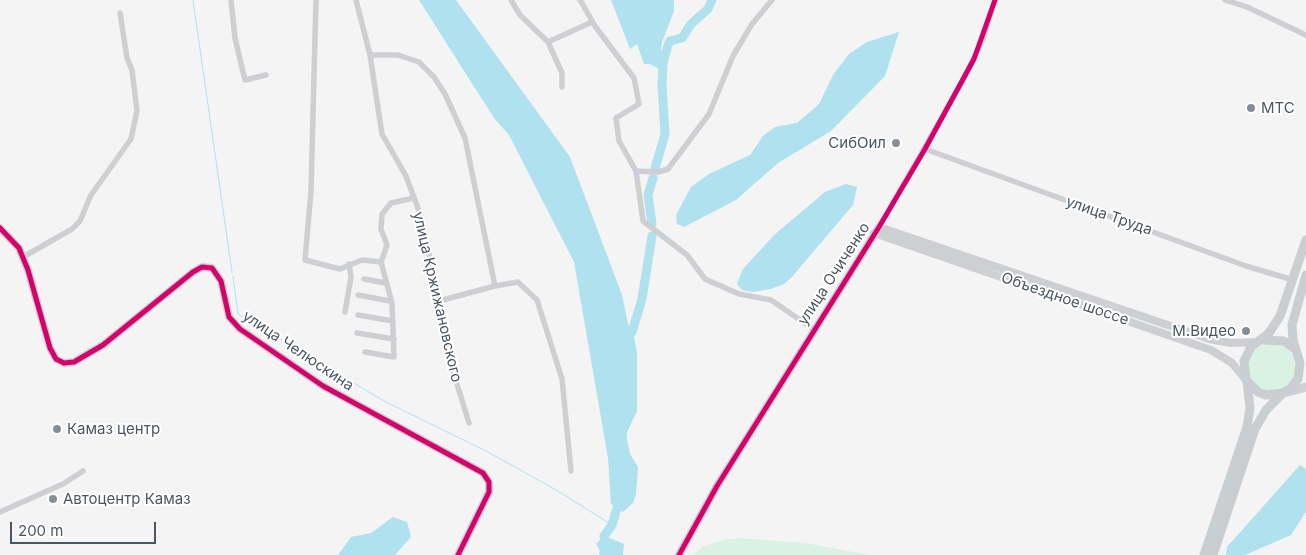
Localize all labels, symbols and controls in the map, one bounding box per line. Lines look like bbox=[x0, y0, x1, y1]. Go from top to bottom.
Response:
place label: МТС bbox=[1261, 99, 1295, 117]
marker: МТС bbox=[1245, 102, 1257, 114]
place label: СибОил bbox=[828, 134, 886, 152]
marker: СибОил bbox=[890, 137, 902, 149]
street label: улица Труда bbox=[1063, 193, 1155, 239]
street label: улица Кржижановского bbox=[409, 210, 465, 384]
street label: улица Очиченко bbox=[794, 219, 874, 329]
street label: Объездное шоссе bbox=[999, 269, 1131, 329]
street label: улица Челюскина bbox=[239, 307, 357, 395]
place label: М.Видео bbox=[1172, 322, 1236, 340]
marker: М.Видео bbox=[1240, 325, 1252, 337]
place label: Камаз центр bbox=[67, 420, 160, 438]
marker: Камаз центр bbox=[51, 423, 63, 435]
place label: Автоцентр Камаз bbox=[63, 490, 191, 508]
marker: Автоцентр Камаз bbox=[47, 493, 59, 505]
scale bar bbox=[12, 512, 159, 544]
text: 200 m bbox=[18, 521, 63, 540]

